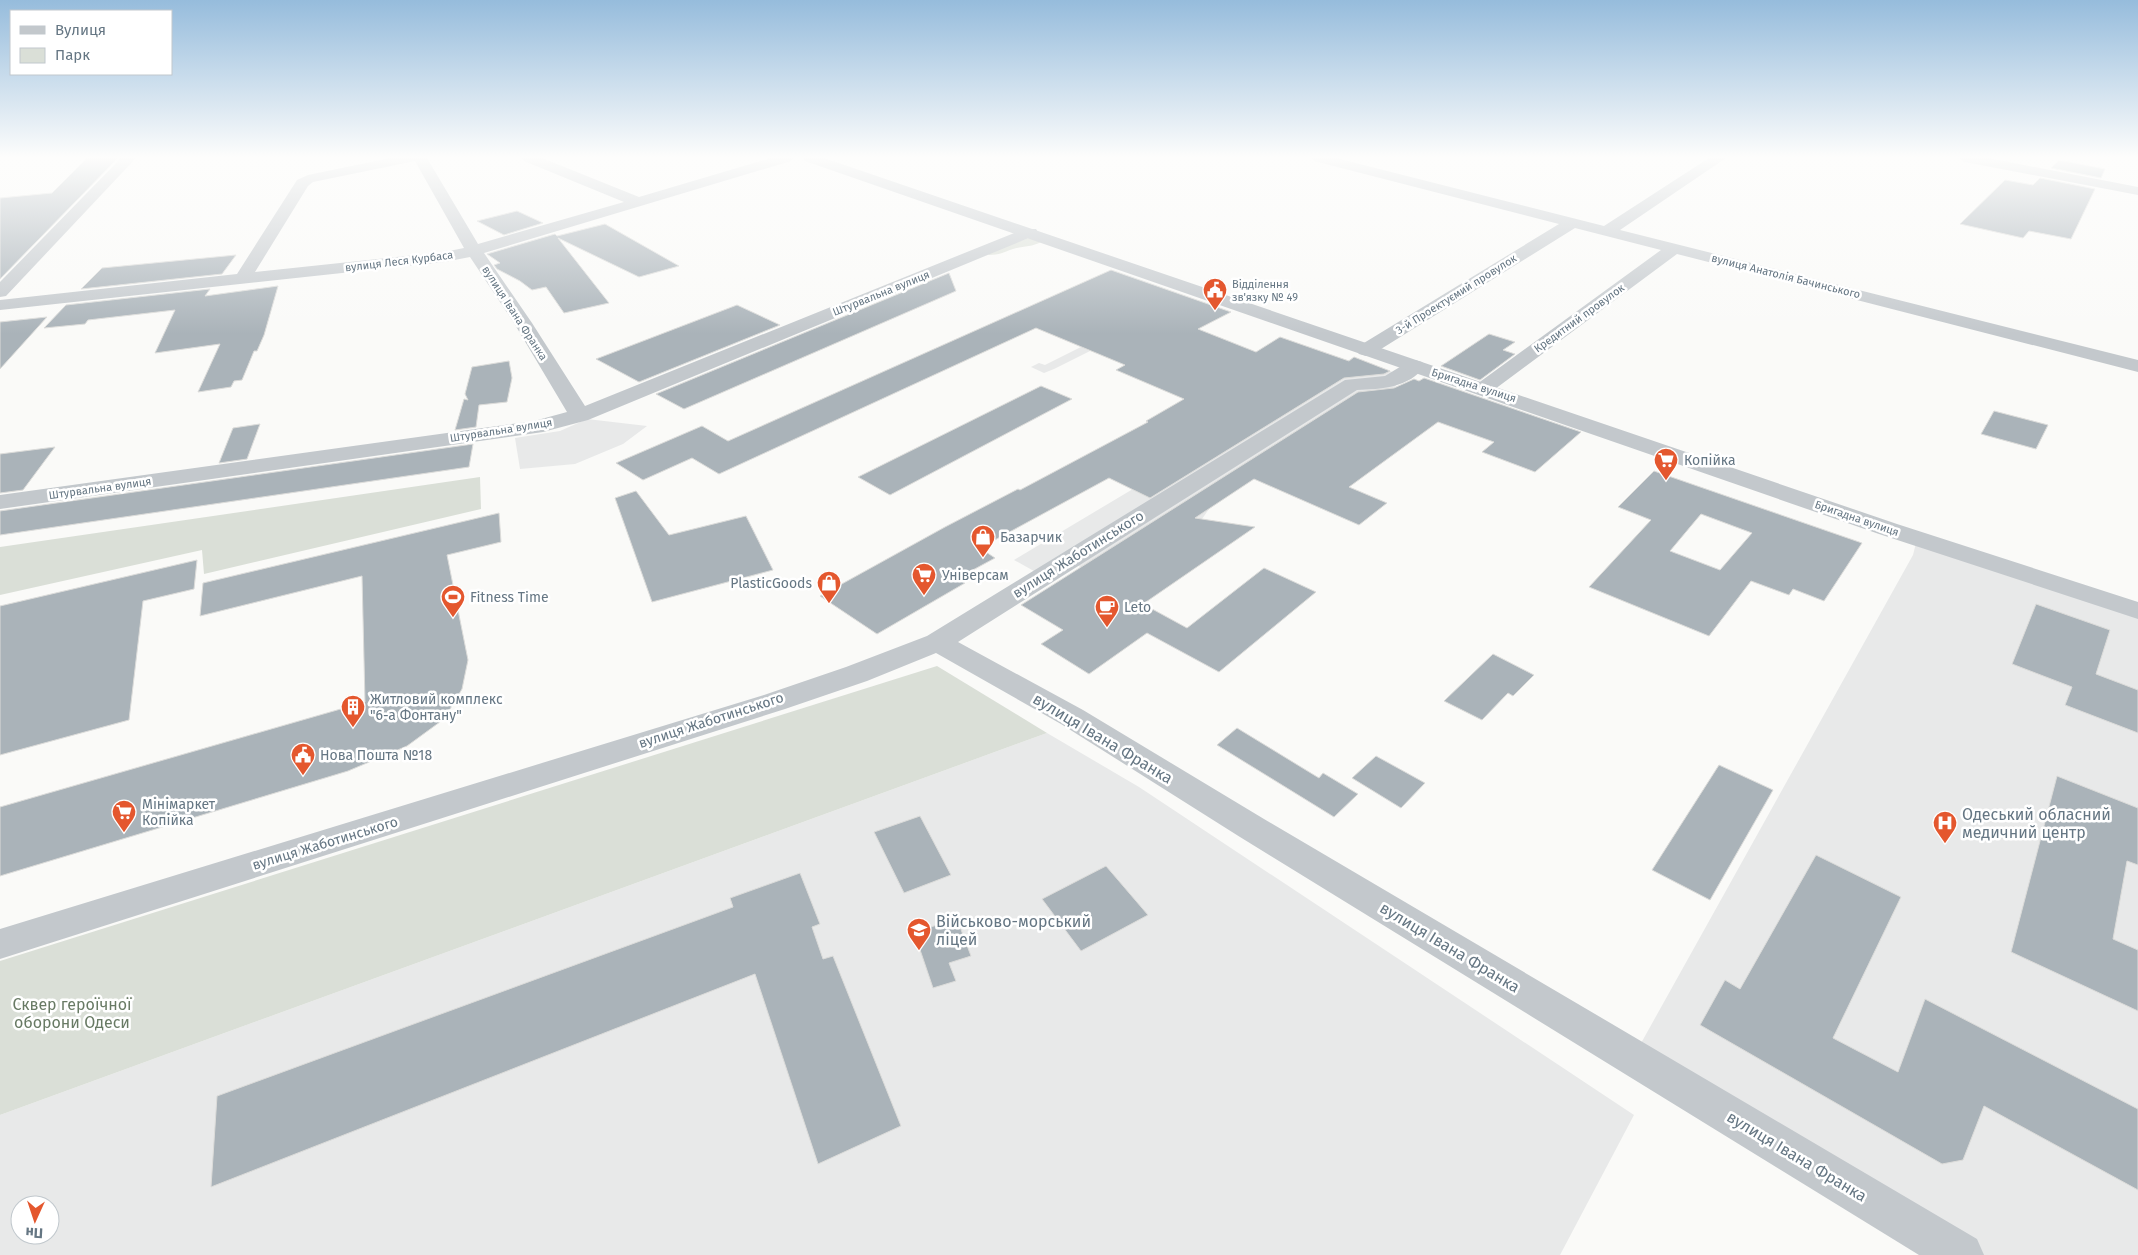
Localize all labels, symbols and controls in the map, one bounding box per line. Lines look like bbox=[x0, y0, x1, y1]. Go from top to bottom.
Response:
legend bbox=[10, 10, 172, 75]
text: Вулиця bbox=[55, 21, 106, 39]
text: Парк bbox=[55, 46, 90, 64]
street label: вулиця Леся Курбаса bbox=[344, 248, 454, 275]
street label: 3-й Проектуємий провулок bbox=[1393, 252, 1519, 337]
street label: вулиця Анатолія Бачинського bbox=[1710, 252, 1862, 301]
street label: вулиця Івана Франка bbox=[479, 264, 550, 363]
street label: Штурвальна вулиця bbox=[831, 268, 932, 319]
public building icon: Відділення зв'язку № 49 bbox=[1202, 277, 1228, 311]
place label: Відділення зв'язку № 49 bbox=[1232, 278, 1298, 304]
street label: Кредитний провулок bbox=[1532, 281, 1627, 356]
street label: Бригадна вулиця bbox=[1430, 366, 1518, 405]
street label: Штурвальна вулиця bbox=[449, 416, 553, 445]
supermarket icon: Копійка bbox=[1653, 447, 1679, 481]
place label: Копійка bbox=[1684, 452, 1736, 469]
street label: Штурвальна вулиця bbox=[48, 475, 152, 502]
street label: Бригадна вулиця bbox=[1813, 498, 1901, 539]
street label: вулиця Жаботинського bbox=[1010, 507, 1147, 602]
shop icon: Базарчик bbox=[970, 524, 996, 558]
place label: Базарчик bbox=[1000, 529, 1063, 546]
supermarket icon: Універсам bbox=[911, 562, 937, 596]
place label: Універсам bbox=[942, 567, 1009, 584]
shop icon: PlasticGoods bbox=[816, 570, 842, 604]
place label: PlasticGoods bbox=[730, 575, 812, 592]
sports icon: Fitness Time bbox=[440, 584, 466, 618]
place label: Fitness Time bbox=[470, 589, 549, 606]
cafe icon: Leto bbox=[1094, 594, 1120, 628]
place label: Leto bbox=[1124, 599, 1151, 616]
street label: вулиця Жаботинського bbox=[636, 689, 786, 752]
street label: вулиця Івана Франка bbox=[1029, 689, 1176, 788]
place label: Житловий комплекс "6-а Фонтану" bbox=[370, 691, 503, 724]
building icon: Житловий комплекс "6-а Фонтану" bbox=[340, 694, 366, 728]
public building icon: Нова Пошта №18 bbox=[290, 742, 316, 776]
place label: Нова Пошта №18 bbox=[320, 747, 432, 764]
place label: Мінімаркет Копійка bbox=[142, 796, 216, 829]
supermarket icon: Мінімаркет Копійка bbox=[111, 799, 137, 833]
place label: Одеський обласний медичний центр bbox=[1962, 805, 2111, 842]
hospital icon: Одеський обласний медичний центр bbox=[1932, 810, 1958, 844]
street label: вулиця Жаботинського bbox=[250, 813, 400, 874]
street label: вулиця Івана Франка bbox=[1376, 898, 1523, 997]
place label: Військово-морський ліцей bbox=[936, 912, 1091, 949]
school or university icon: Військово-морський ліцей bbox=[906, 917, 932, 951]
park label: Сквер героїчної оборони Одеси bbox=[12, 995, 132, 1032]
street label: вулиця Івана Франка bbox=[1723, 1107, 1870, 1206]
north arrow bbox=[10, 1195, 60, 1245]
text: Пн bbox=[25, 1224, 44, 1241]

